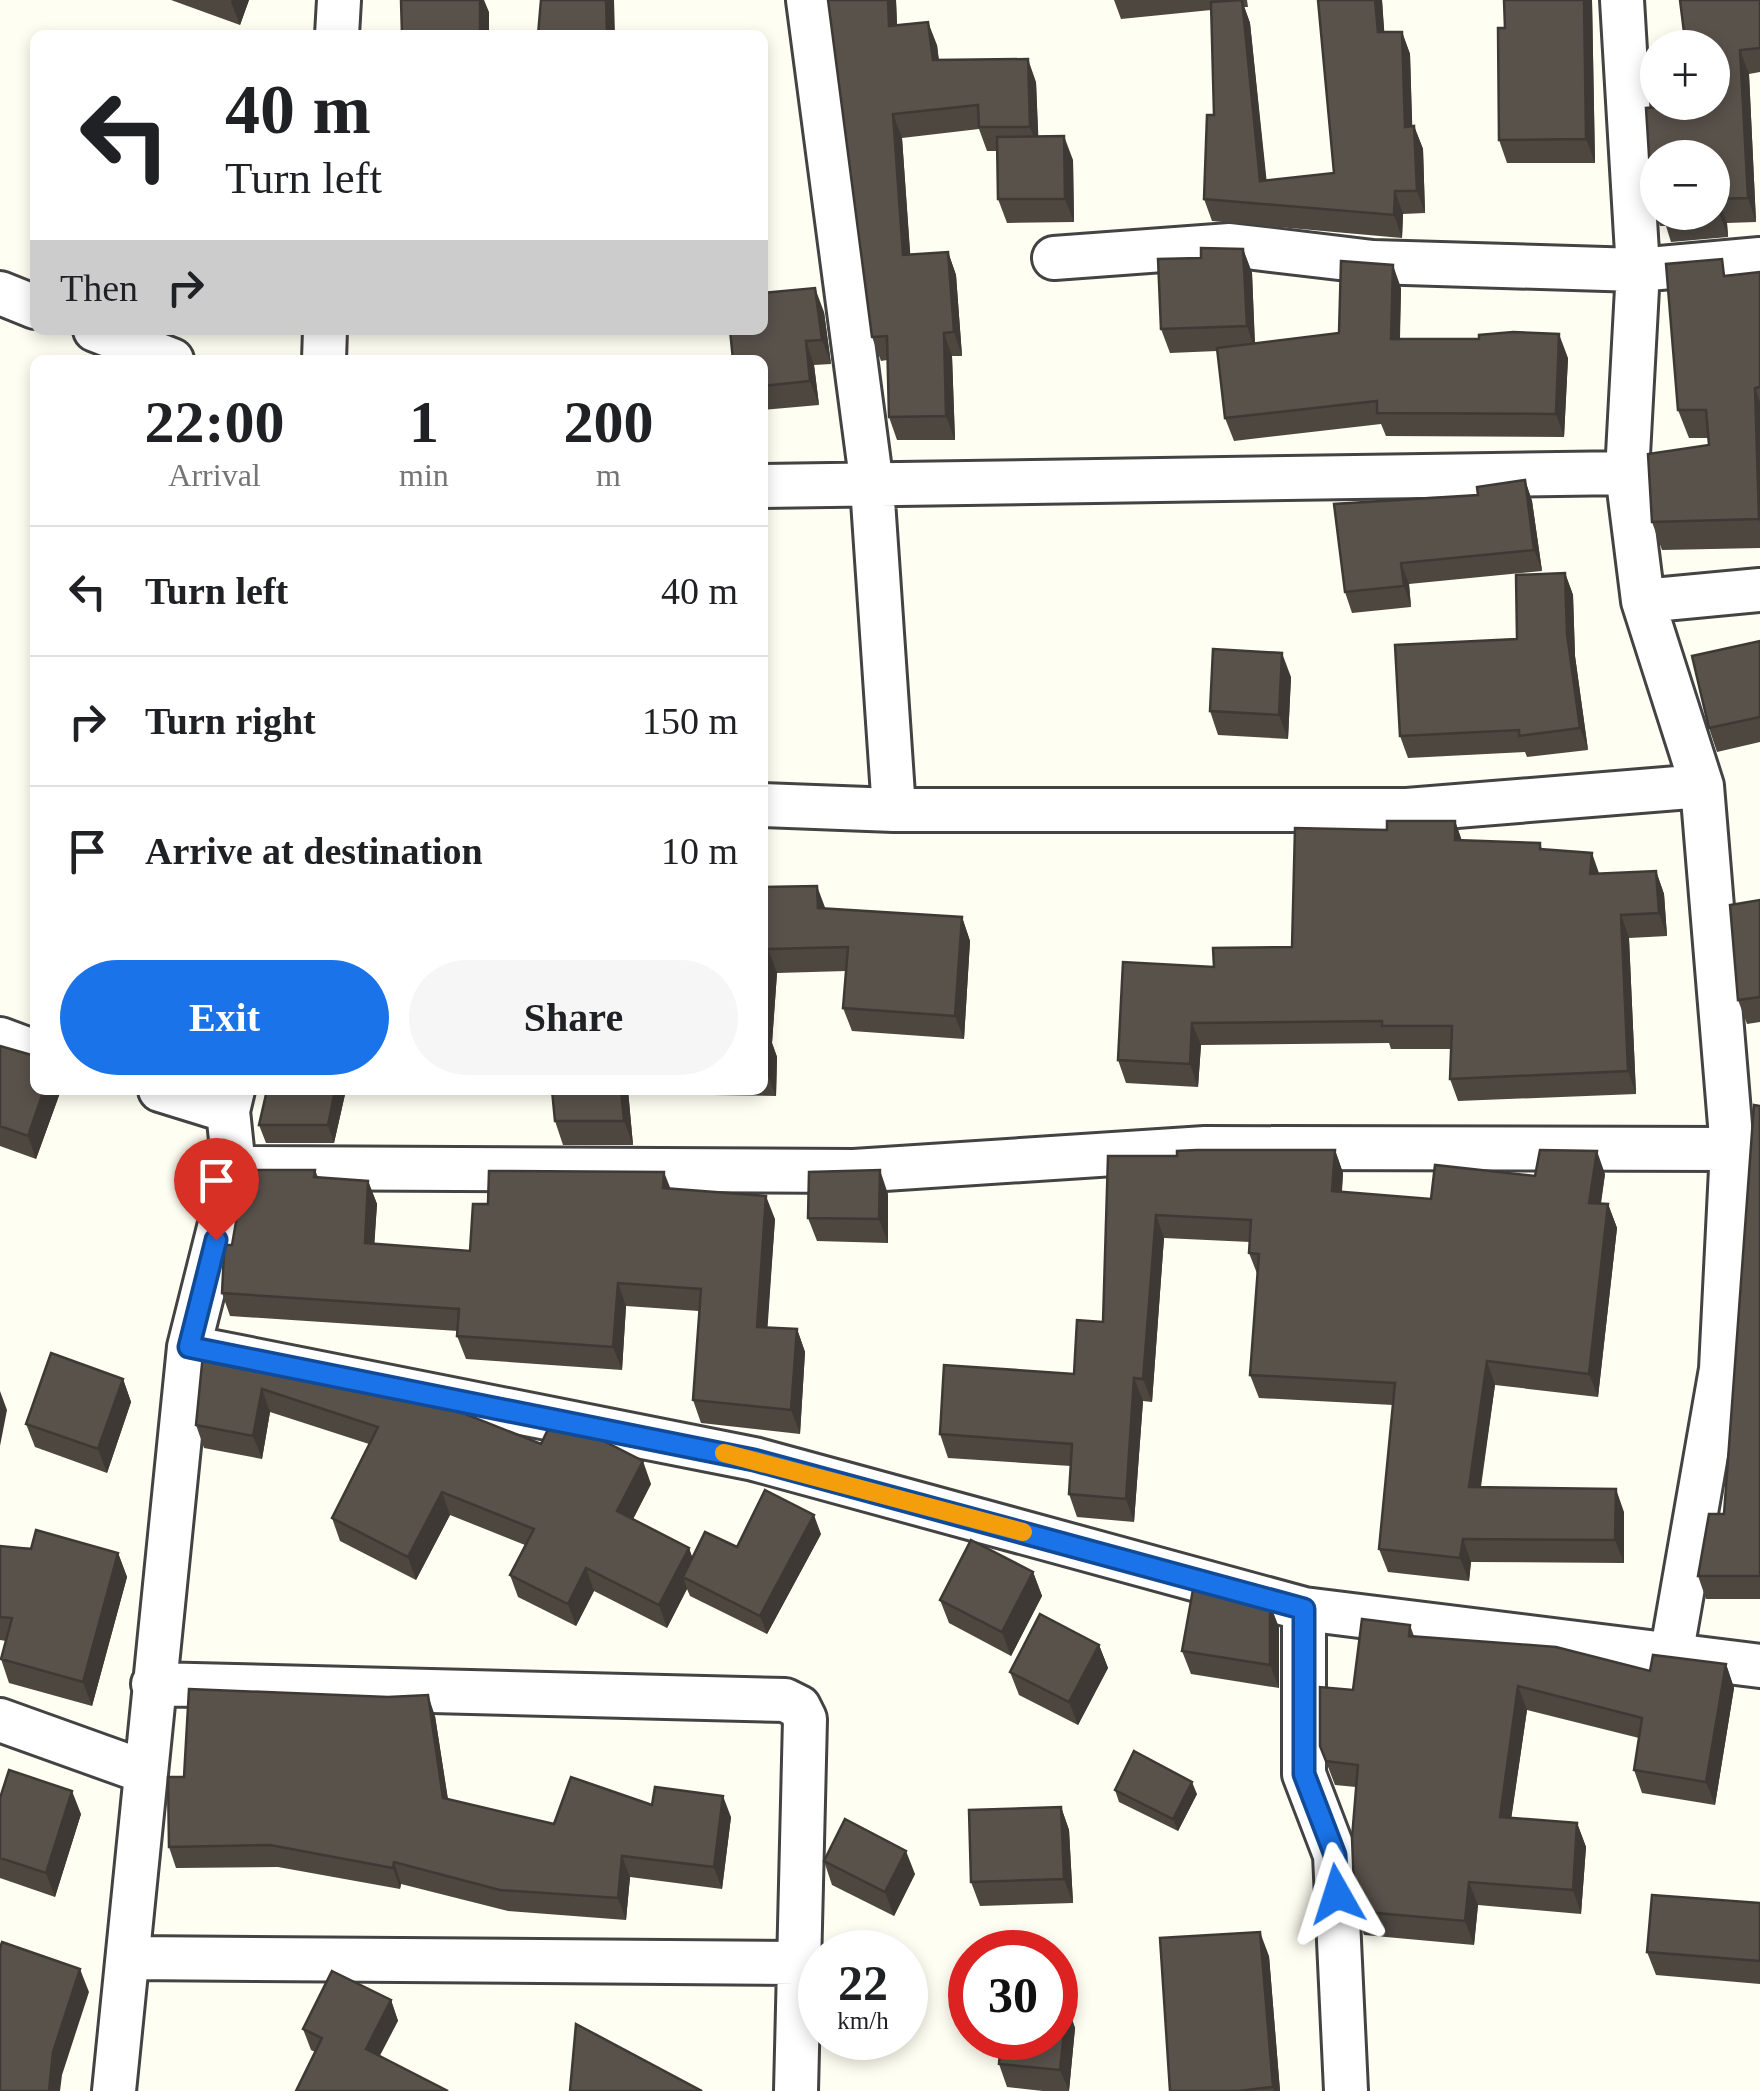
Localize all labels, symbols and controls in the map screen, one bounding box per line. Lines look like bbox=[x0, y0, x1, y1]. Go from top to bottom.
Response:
map controls bbox=[1640, 30, 1730, 230]
button: + bbox=[1640, 30, 1730, 120]
icon: left bbox=[60, 70, 190, 200]
text: 40 m bbox=[225, 71, 371, 148]
button: − bbox=[1640, 140, 1730, 230]
text: Turn left bbox=[225, 153, 382, 203]
icon: right bbox=[158, 260, 213, 315]
text: Then bbox=[60, 267, 138, 309]
text: 22:00 bbox=[145, 389, 285, 455]
text: 1 bbox=[409, 389, 439, 455]
text: 200 bbox=[563, 389, 653, 455]
text: Arrival bbox=[168, 457, 261, 493]
text: min bbox=[399, 457, 449, 493]
text: m bbox=[596, 457, 621, 493]
icon: left bbox=[60, 564, 115, 619]
text: Turn left bbox=[145, 570, 288, 612]
text: 40 m bbox=[661, 570, 738, 612]
icon: right bbox=[60, 694, 115, 749]
text: Turn right bbox=[145, 700, 316, 742]
text: 150 m bbox=[642, 700, 738, 742]
icon: arrive bbox=[60, 824, 115, 879]
text: Arrive at destination bbox=[145, 830, 483, 872]
text: 10 m bbox=[661, 830, 738, 872]
button: Exit bbox=[60, 960, 389, 1075]
button: Share bbox=[409, 960, 738, 1075]
pin bbox=[174, 1138, 259, 1241]
icon: arrive bbox=[189, 1153, 244, 1208]
position arrow bbox=[1285, 1842, 1389, 1946]
speed limit sign: 30 bbox=[948, 1930, 1078, 2060]
text: 22 bbox=[838, 1955, 888, 2011]
text: km/h bbox=[837, 2007, 889, 2034]

